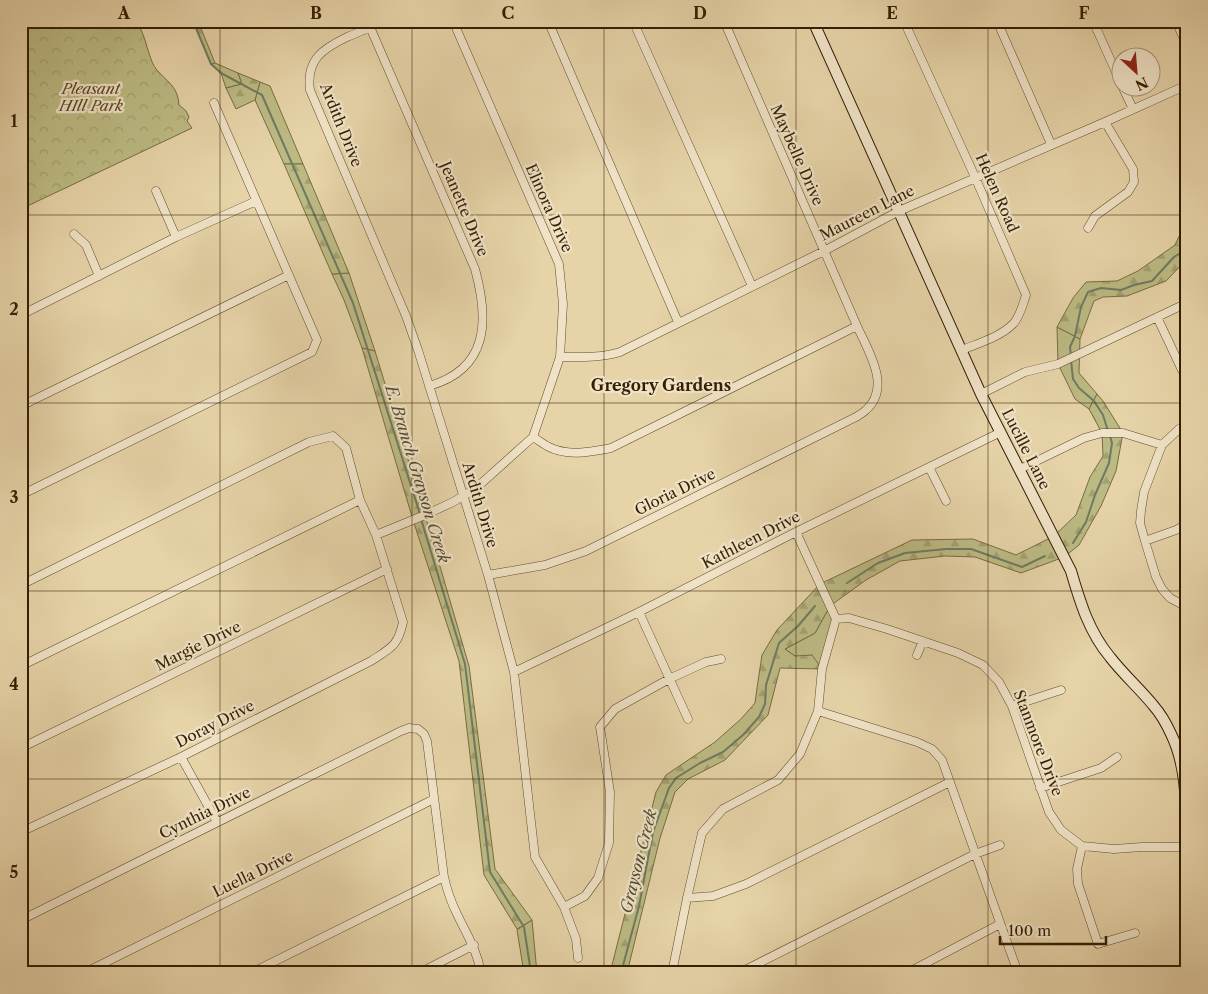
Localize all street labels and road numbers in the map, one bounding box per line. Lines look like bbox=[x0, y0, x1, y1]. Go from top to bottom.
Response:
street label: Ardith Drive bbox=[316, 79, 367, 169]
street label: Maybelle Drive bbox=[767, 101, 828, 208]
street label: Helen Road bbox=[972, 150, 1023, 235]
street label: Jeanette Drive bbox=[435, 157, 493, 259]
street label: Elinora Drive bbox=[521, 161, 577, 255]
street label: Maureen Lane bbox=[816, 180, 917, 245]
street label: Lucille Lane bbox=[998, 405, 1055, 492]
street label: Ardith Drive bbox=[458, 459, 503, 550]
street label: Gloria Drive bbox=[631, 464, 718, 519]
street label: Kathleen Drive bbox=[698, 507, 803, 573]
street label: Margie Drive bbox=[152, 617, 244, 674]
street label: Stanmore Drive bbox=[1009, 687, 1067, 799]
street label: Doray Drive bbox=[172, 696, 257, 752]
street label: Cynthia Drive bbox=[156, 782, 254, 843]
street label: Luella Drive bbox=[209, 846, 296, 901]

